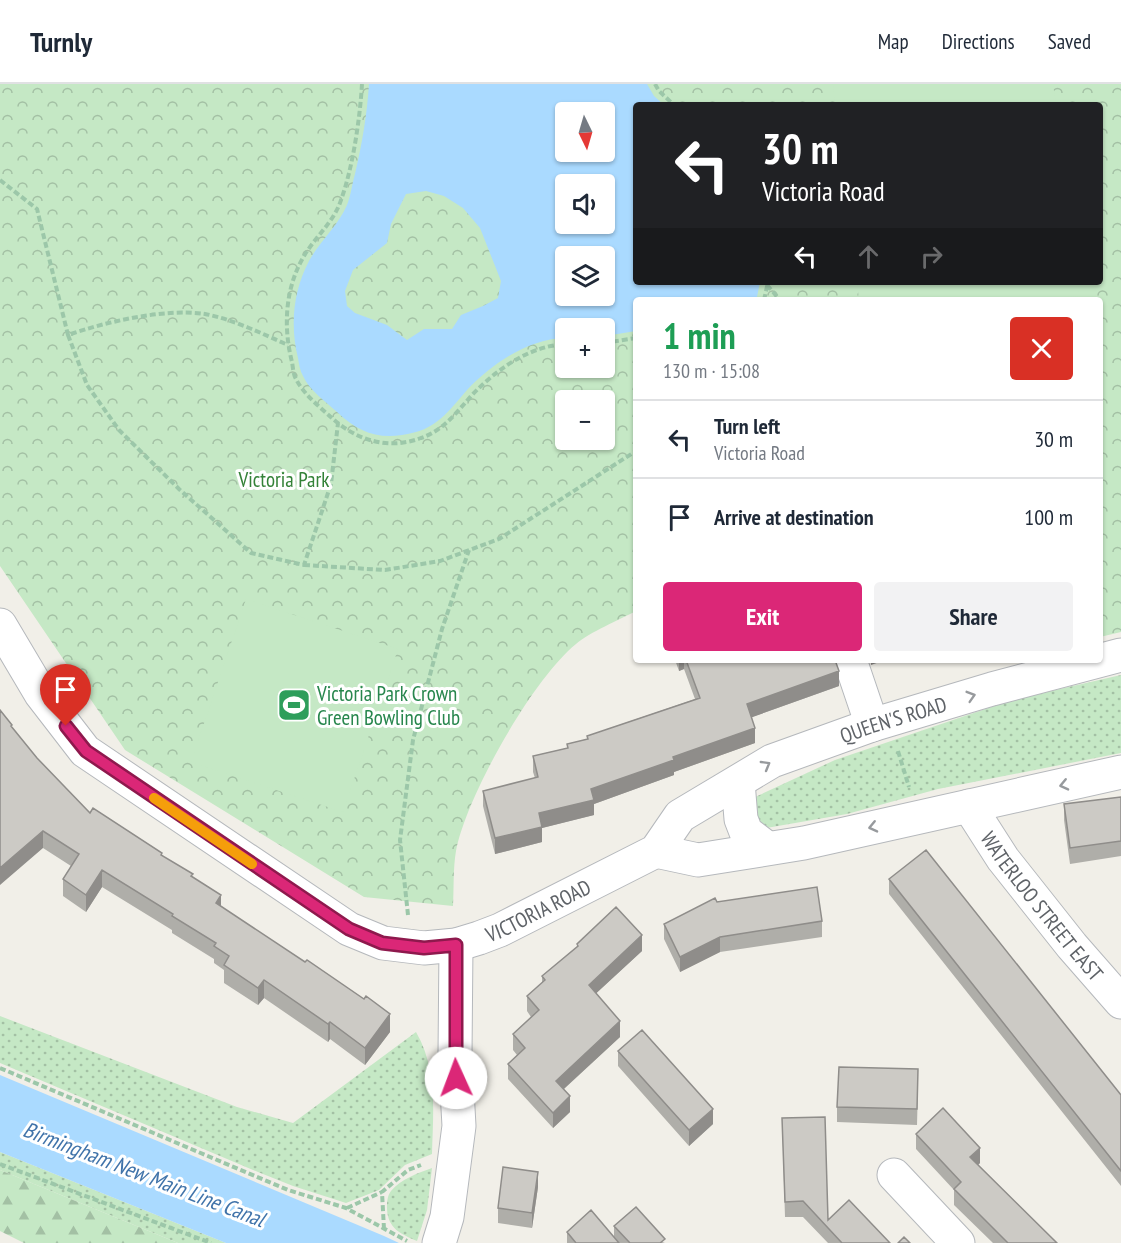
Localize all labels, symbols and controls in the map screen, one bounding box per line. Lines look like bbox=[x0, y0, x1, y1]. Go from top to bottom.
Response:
text: Turnly bbox=[30, 23, 92, 60]
text: Map bbox=[878, 28, 909, 55]
text: Directions bbox=[942, 28, 1015, 55]
text: Saved bbox=[1048, 28, 1091, 55]
north arrow bbox=[555, 102, 615, 162]
map controls bbox=[555, 102, 615, 450]
text: 30 m bbox=[762, 121, 839, 176]
icon: left bbox=[663, 126, 741, 204]
button: sound bbox=[555, 174, 615, 234]
text: Victoria Road bbox=[762, 174, 885, 208]
icon: left bbox=[789, 240, 822, 273]
icon: ahead bbox=[852, 240, 885, 273]
icon: right bbox=[915, 240, 948, 273]
button: layers bbox=[555, 246, 615, 306]
text: 1 min bbox=[663, 312, 736, 359]
button: close bbox=[1010, 317, 1073, 380]
button: + bbox=[555, 318, 615, 378]
text: 130 m · 15:08 bbox=[663, 358, 760, 384]
button: − bbox=[555, 390, 615, 450]
text: Turn left bbox=[714, 412, 780, 440]
icon: left bbox=[663, 423, 696, 456]
text: 30 m bbox=[1034, 425, 1073, 453]
text: Victoria Road bbox=[714, 440, 805, 466]
park label: Victoria Park bbox=[238, 466, 329, 493]
icon: arrive bbox=[663, 501, 696, 534]
text: Arrive at destination bbox=[714, 503, 874, 531]
text: 100 m bbox=[1024, 503, 1073, 531]
button: Exit bbox=[663, 582, 862, 651]
button: Share bbox=[874, 582, 1073, 651]
pin bbox=[40, 664, 91, 726]
icon: arrive bbox=[49, 673, 82, 706]
place label: Victoria Park Crown Green Bowling Club bbox=[316, 680, 460, 731]
sports icon: Victoria Park Crown Green Bowling Club bbox=[276, 687, 312, 723]
street label: QUEEN'S ROAD bbox=[836, 690, 950, 749]
one-way arrow bbox=[965, 691, 976, 703]
one-way arrow bbox=[760, 761, 770, 772]
one-way arrow bbox=[1059, 778, 1069, 791]
one-way arrow bbox=[869, 819, 879, 832]
street label: WATERLOO STREET EAST bbox=[975, 826, 1110, 987]
street label: VICTORIA ROAD bbox=[481, 873, 595, 948]
position arrow bbox=[424, 1046, 488, 1110]
water label: Birmingham New Main Line Canal bbox=[19, 1115, 270, 1234]

